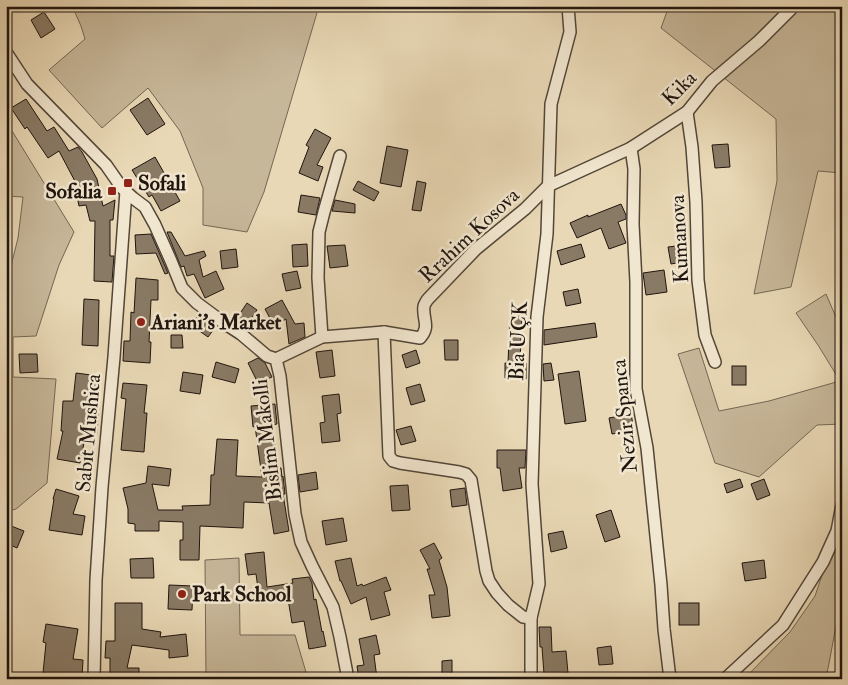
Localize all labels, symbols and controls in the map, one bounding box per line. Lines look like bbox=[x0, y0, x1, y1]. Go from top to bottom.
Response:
street label: Kika bbox=[656, 65, 703, 112]
place label: Sofali bbox=[138, 170, 187, 197]
marker: Sofali bbox=[122, 177, 134, 189]
place label: Sofalia bbox=[45, 178, 103, 205]
street label: Rrahim Kosova bbox=[413, 182, 526, 289]
marker: Sofalia bbox=[106, 185, 118, 197]
street label: Kumanova bbox=[664, 194, 695, 284]
street label: Bia UÇK bbox=[503, 300, 534, 382]
place label: Ariani's Market bbox=[150, 309, 282, 336]
marker: Ariani's Market bbox=[135, 316, 147, 328]
street label: Nezir Spanca bbox=[605, 358, 644, 474]
street label: Sabit Mushica bbox=[70, 372, 107, 493]
street label: Bislim Makolli bbox=[247, 377, 288, 503]
place label: Park School bbox=[192, 581, 292, 608]
marker: Park School bbox=[176, 588, 188, 600]

